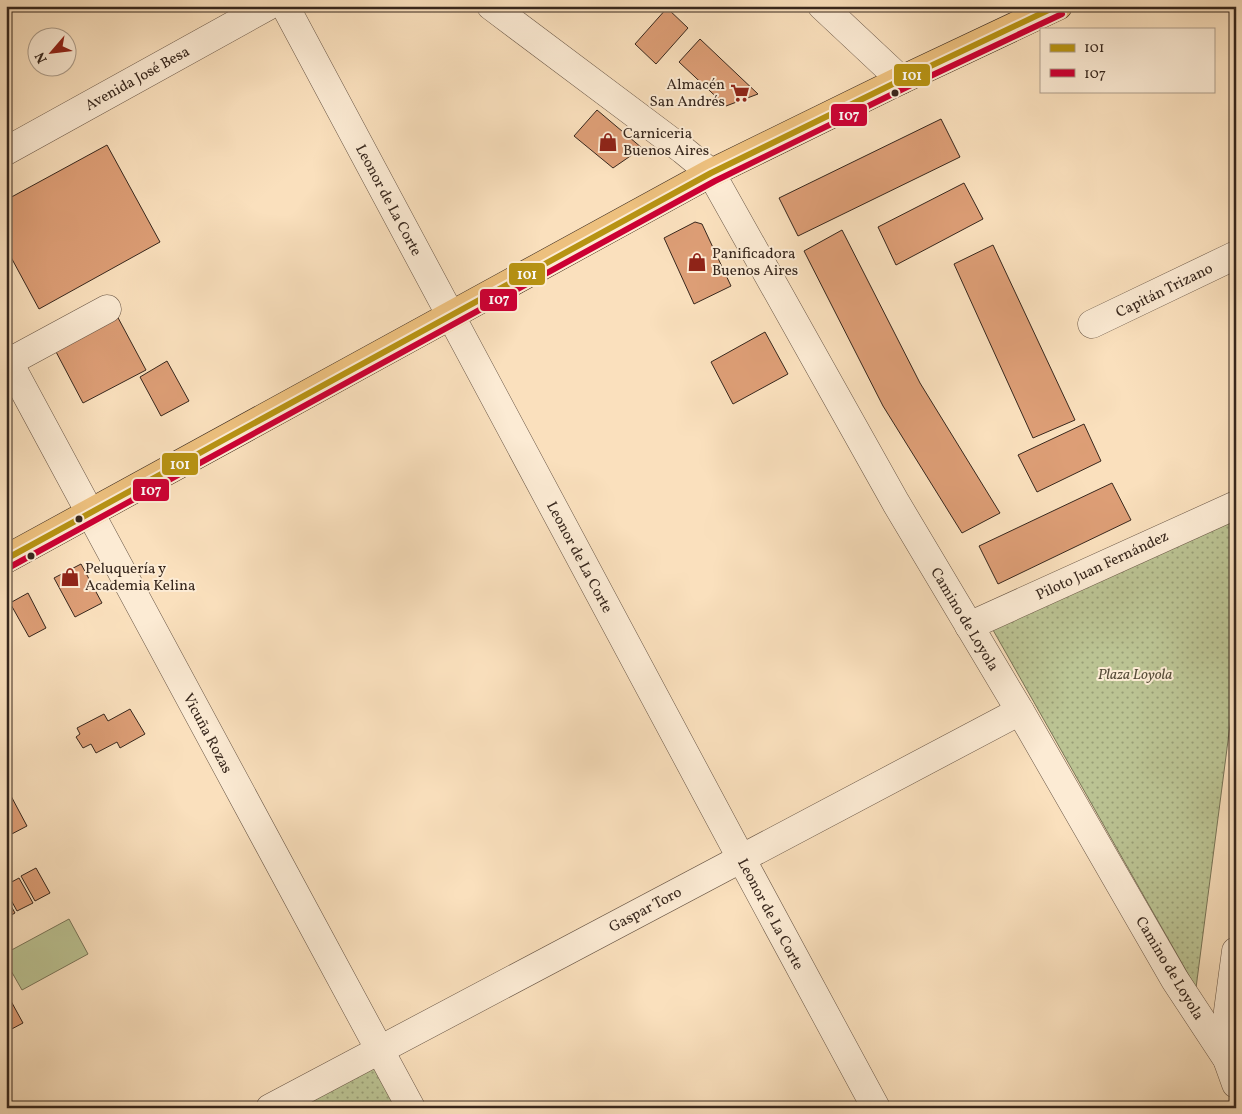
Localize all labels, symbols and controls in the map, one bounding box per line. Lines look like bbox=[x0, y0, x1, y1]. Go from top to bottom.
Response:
north arrow bbox=[28, 28, 78, 78]
legend bbox=[1040, 28, 1214, 92]
text: 101 bbox=[1084, 38, 1105, 59]
street label: Avenida José Besa bbox=[82, 42, 194, 117]
text: N bbox=[31, 48, 53, 66]
line badge: 101 bbox=[893, 63, 931, 87]
text: 107 bbox=[1084, 64, 1106, 85]
text: 101 bbox=[902, 67, 922, 86]
place label: Almacén San Andrés bbox=[650, 75, 725, 113]
supermarket icon: Almacén San Andrés bbox=[729, 82, 751, 104]
unlabelled marker bbox=[890, 88, 900, 98]
line badge: 107 bbox=[830, 103, 868, 127]
text: 107 bbox=[839, 107, 860, 126]
place label: Carniceria Buenos Aires bbox=[623, 124, 709, 162]
shop icon: Carniceria Buenos Aires bbox=[597, 131, 619, 153]
street label: Leonor de La Corte bbox=[349, 141, 426, 260]
place label: Panificadora Buenos Aires bbox=[712, 244, 798, 282]
shop icon: Panificadora Buenos Aires bbox=[686, 251, 708, 273]
street label: Capitán Trizano bbox=[1113, 259, 1217, 324]
line badge: 101 bbox=[508, 262, 546, 286]
text: 101 bbox=[517, 266, 537, 285]
line badge: 107 bbox=[479, 288, 518, 312]
text: 107 bbox=[489, 291, 510, 310]
line badge: 101 bbox=[161, 452, 199, 476]
text: 101 bbox=[170, 456, 190, 475]
line badge: 107 bbox=[132, 478, 170, 502]
text: 107 bbox=[141, 482, 162, 501]
street label: Leonor de La Corte bbox=[540, 498, 617, 617]
unlabelled marker bbox=[74, 514, 84, 524]
street label: Piloto Juan Fernández bbox=[1033, 526, 1172, 606]
unlabelled marker bbox=[26, 551, 36, 561]
place label: Peluquería y Academia Kelina bbox=[85, 559, 195, 597]
street label: Camino de Loyola bbox=[924, 564, 1003, 676]
shop icon: Peluquería y Academia Kelina bbox=[59, 566, 81, 588]
park label: Plaza Loyola bbox=[1098, 665, 1172, 686]
street label: Vicuña Rozas bbox=[177, 690, 237, 777]
street label: Leonor de La Corte bbox=[731, 855, 808, 974]
street label: Gaspar Toro bbox=[606, 882, 686, 938]
street label: Camino de Loyola bbox=[1129, 913, 1208, 1025]

